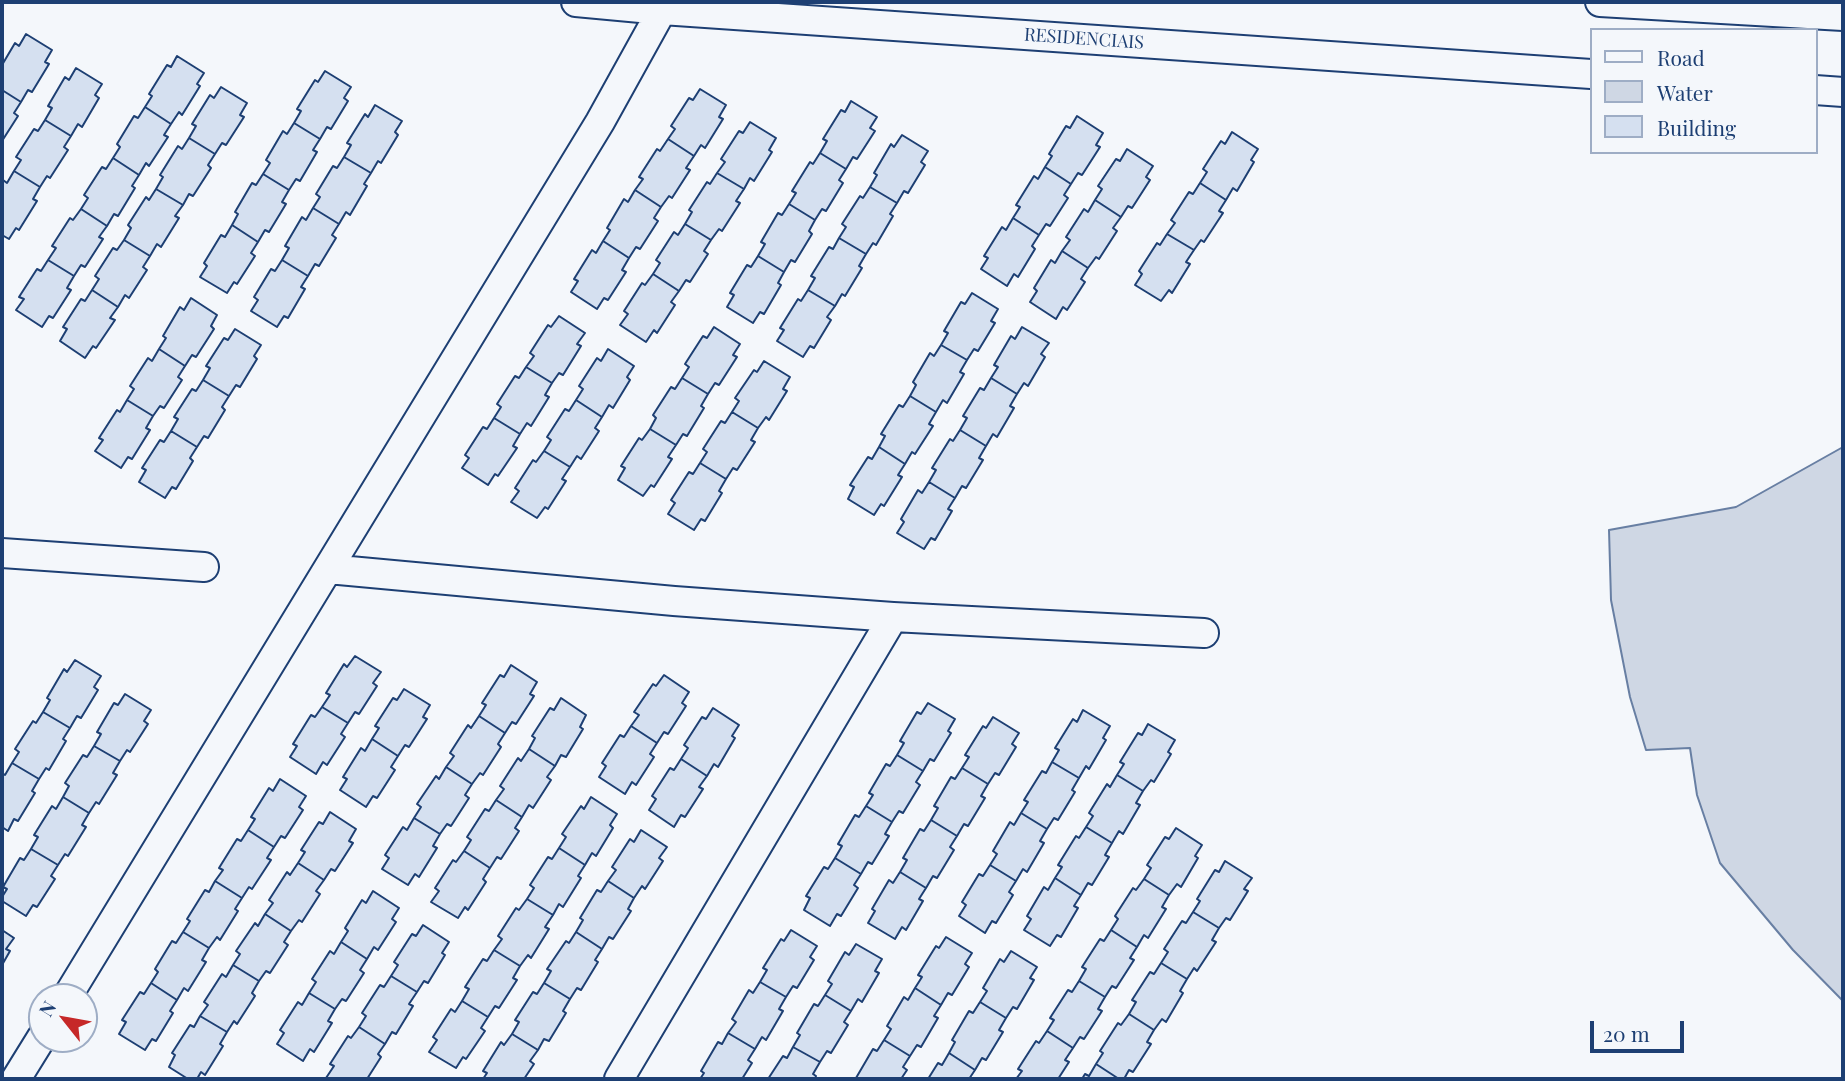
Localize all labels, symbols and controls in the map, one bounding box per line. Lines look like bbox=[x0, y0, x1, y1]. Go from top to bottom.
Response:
street label: RESIDENCIAIS bbox=[1023, 24, 1145, 54]
legend bbox=[1590, 28, 1817, 154]
text: Road bbox=[1657, 43, 1705, 71]
text: Water bbox=[1657, 78, 1713, 106]
text: Building bbox=[1657, 113, 1736, 141]
north arrow bbox=[28, 983, 98, 1053]
text: N bbox=[32, 996, 61, 1021]
scale bar bbox=[1593, 1007, 1688, 1052]
text: 20 m bbox=[1603, 1019, 1650, 1047]

